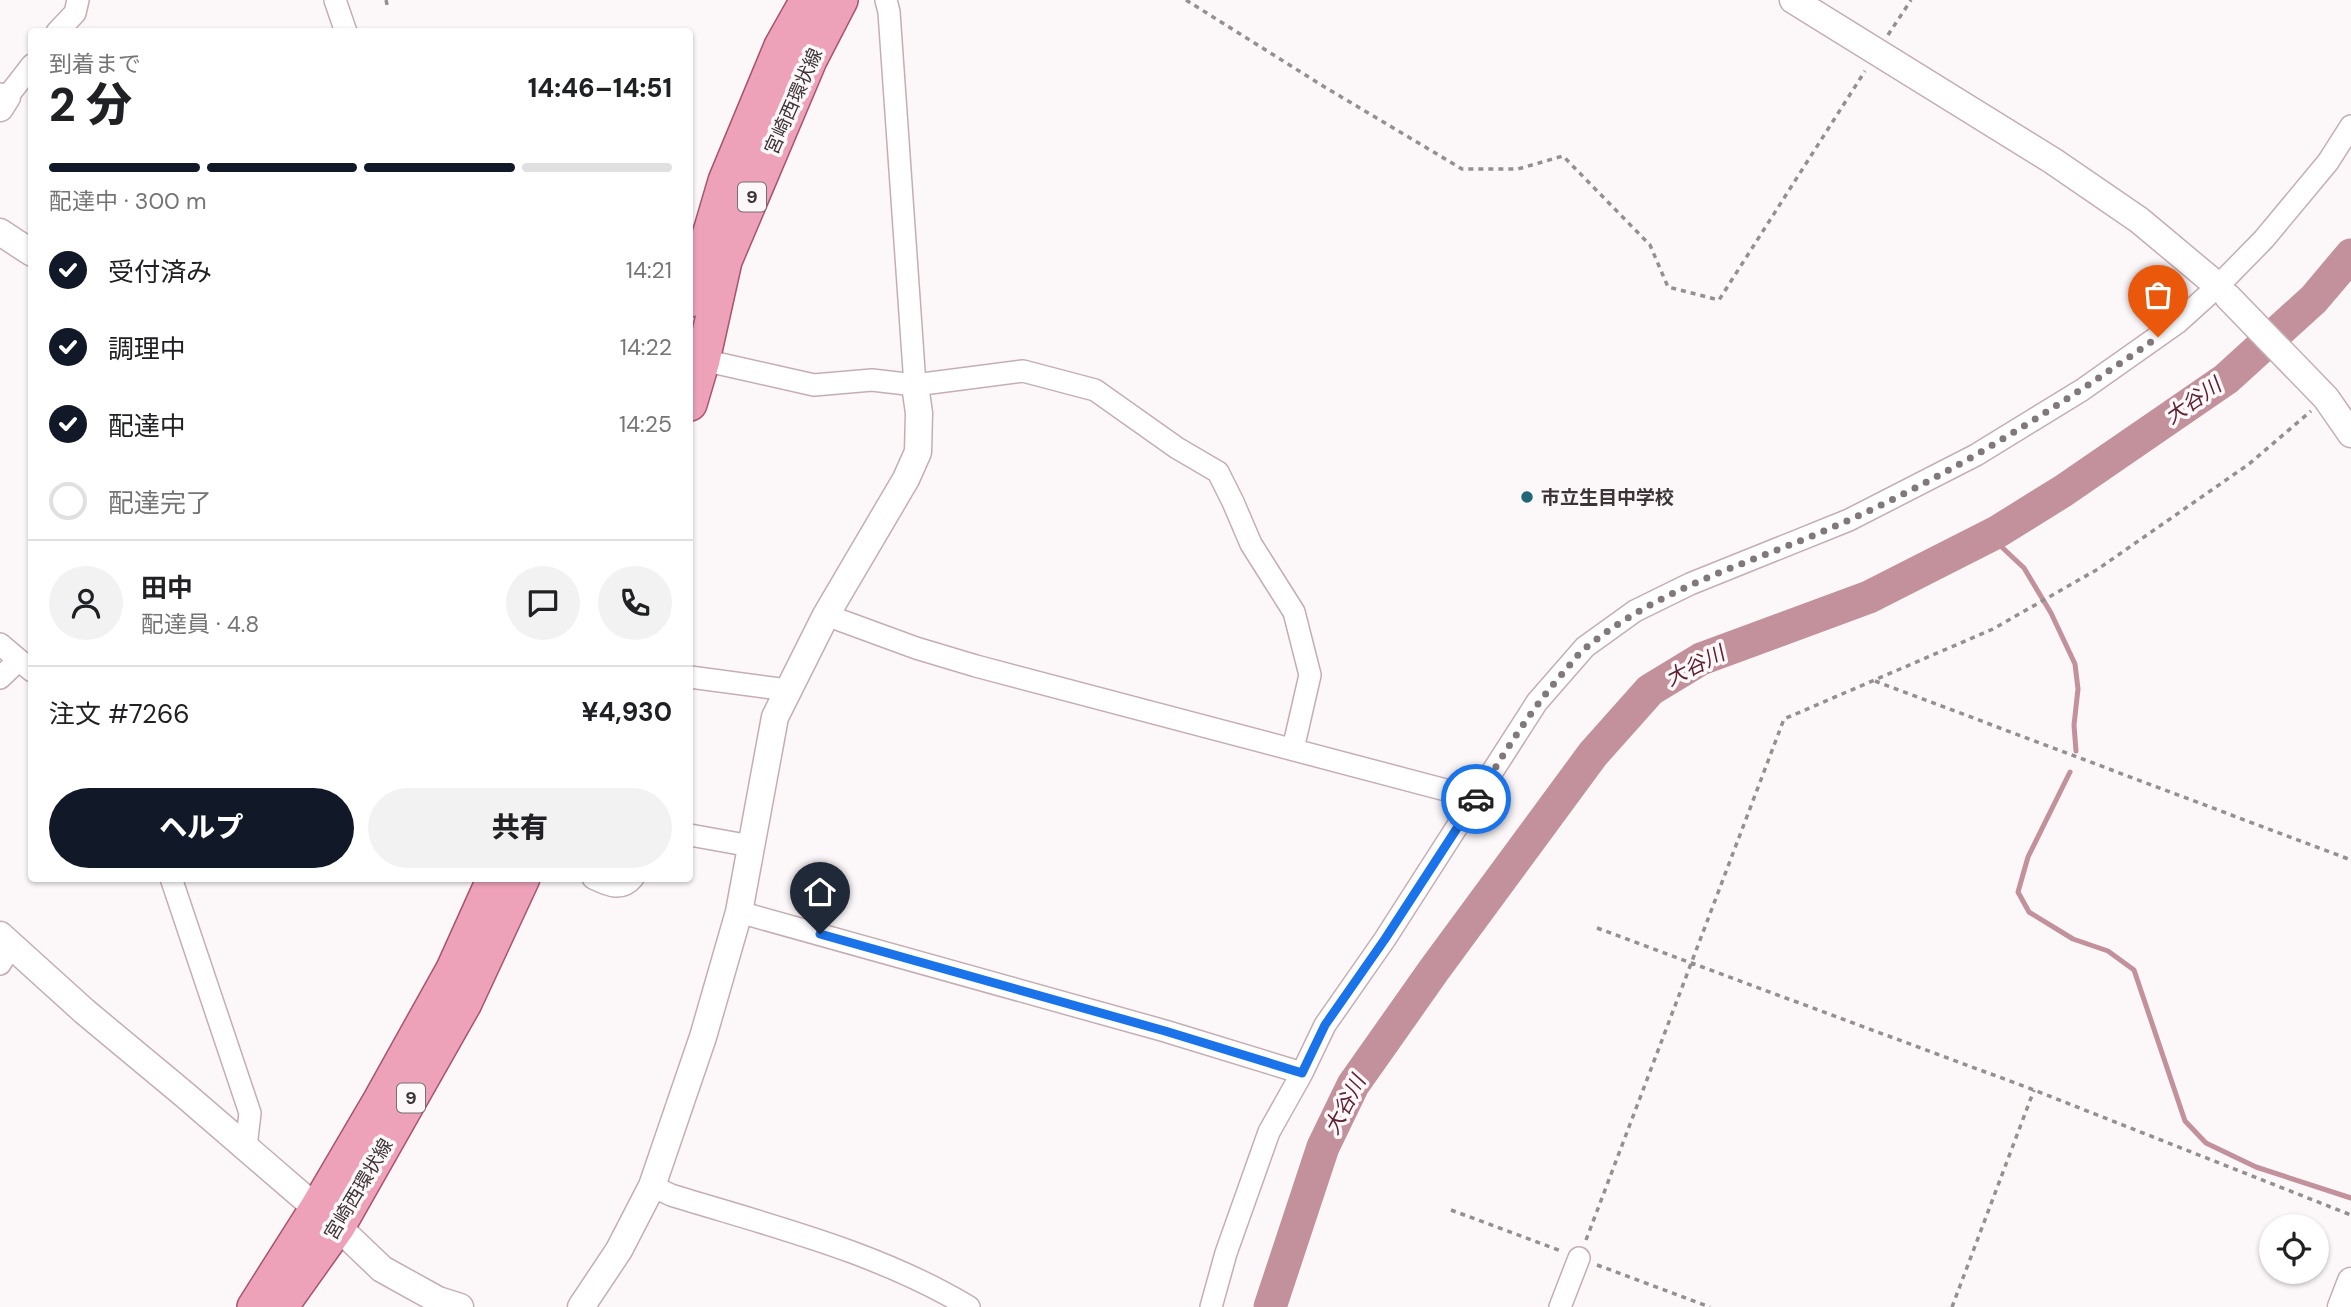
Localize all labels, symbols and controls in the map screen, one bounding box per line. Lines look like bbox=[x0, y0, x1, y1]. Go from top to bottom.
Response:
street label: 宮崎西環状線 bbox=[759, 44, 828, 158]
text: 到着まで bbox=[49, 49, 141, 79]
text: 14:46–14:51 bbox=[528, 71, 672, 105]
text: 2 分 bbox=[49, 75, 132, 135]
road number: 9 bbox=[738, 182, 766, 212]
text: 配達中 · 300 m bbox=[49, 186, 206, 216]
icon: check bbox=[49, 251, 87, 289]
text: 受付済み bbox=[108, 255, 212, 289]
text: 14:21 bbox=[626, 255, 672, 285]
pin bbox=[2128, 265, 2188, 337]
icon: bag bbox=[2139, 276, 2177, 314]
icon: check bbox=[49, 328, 87, 366]
text: 調理中 bbox=[108, 332, 186, 366]
text: 14:22 bbox=[620, 332, 672, 362]
water label: 大谷川 bbox=[2159, 370, 2228, 431]
icon: check bbox=[49, 405, 87, 443]
text: 配達中 bbox=[108, 409, 186, 443]
text: 14:25 bbox=[619, 409, 672, 439]
place label: 市立生目中学校 bbox=[1541, 485, 1674, 510]
text: 配達完了 bbox=[108, 486, 212, 520]
marker: 市立生目中学校 bbox=[1519, 489, 1535, 505]
button: person bbox=[49, 566, 123, 640]
button: chat bbox=[506, 566, 580, 640]
button: phone bbox=[598, 566, 672, 640]
text: 田中 bbox=[141, 571, 193, 605]
text: 配達員 · 4.8 bbox=[141, 609, 259, 639]
water label: 大谷川 bbox=[1661, 638, 1731, 693]
text: ¥4,930 bbox=[581, 695, 672, 729]
text: 注文 #7266 bbox=[49, 697, 190, 731]
courier bbox=[1441, 764, 1511, 834]
icon: car bbox=[1457, 780, 1495, 818]
button: ヘルプ bbox=[49, 788, 354, 868]
button: 共有 bbox=[368, 788, 672, 868]
pin bbox=[790, 862, 850, 934]
icon: home bbox=[801, 873, 839, 911]
water label: 大谷川 bbox=[1318, 1069, 1373, 1139]
road number: 9 bbox=[397, 1084, 425, 1112]
street label: 宮崎西環状線 bbox=[318, 1134, 399, 1245]
map controls bbox=[2259, 1214, 2329, 1284]
button: locate bbox=[2259, 1214, 2329, 1284]

